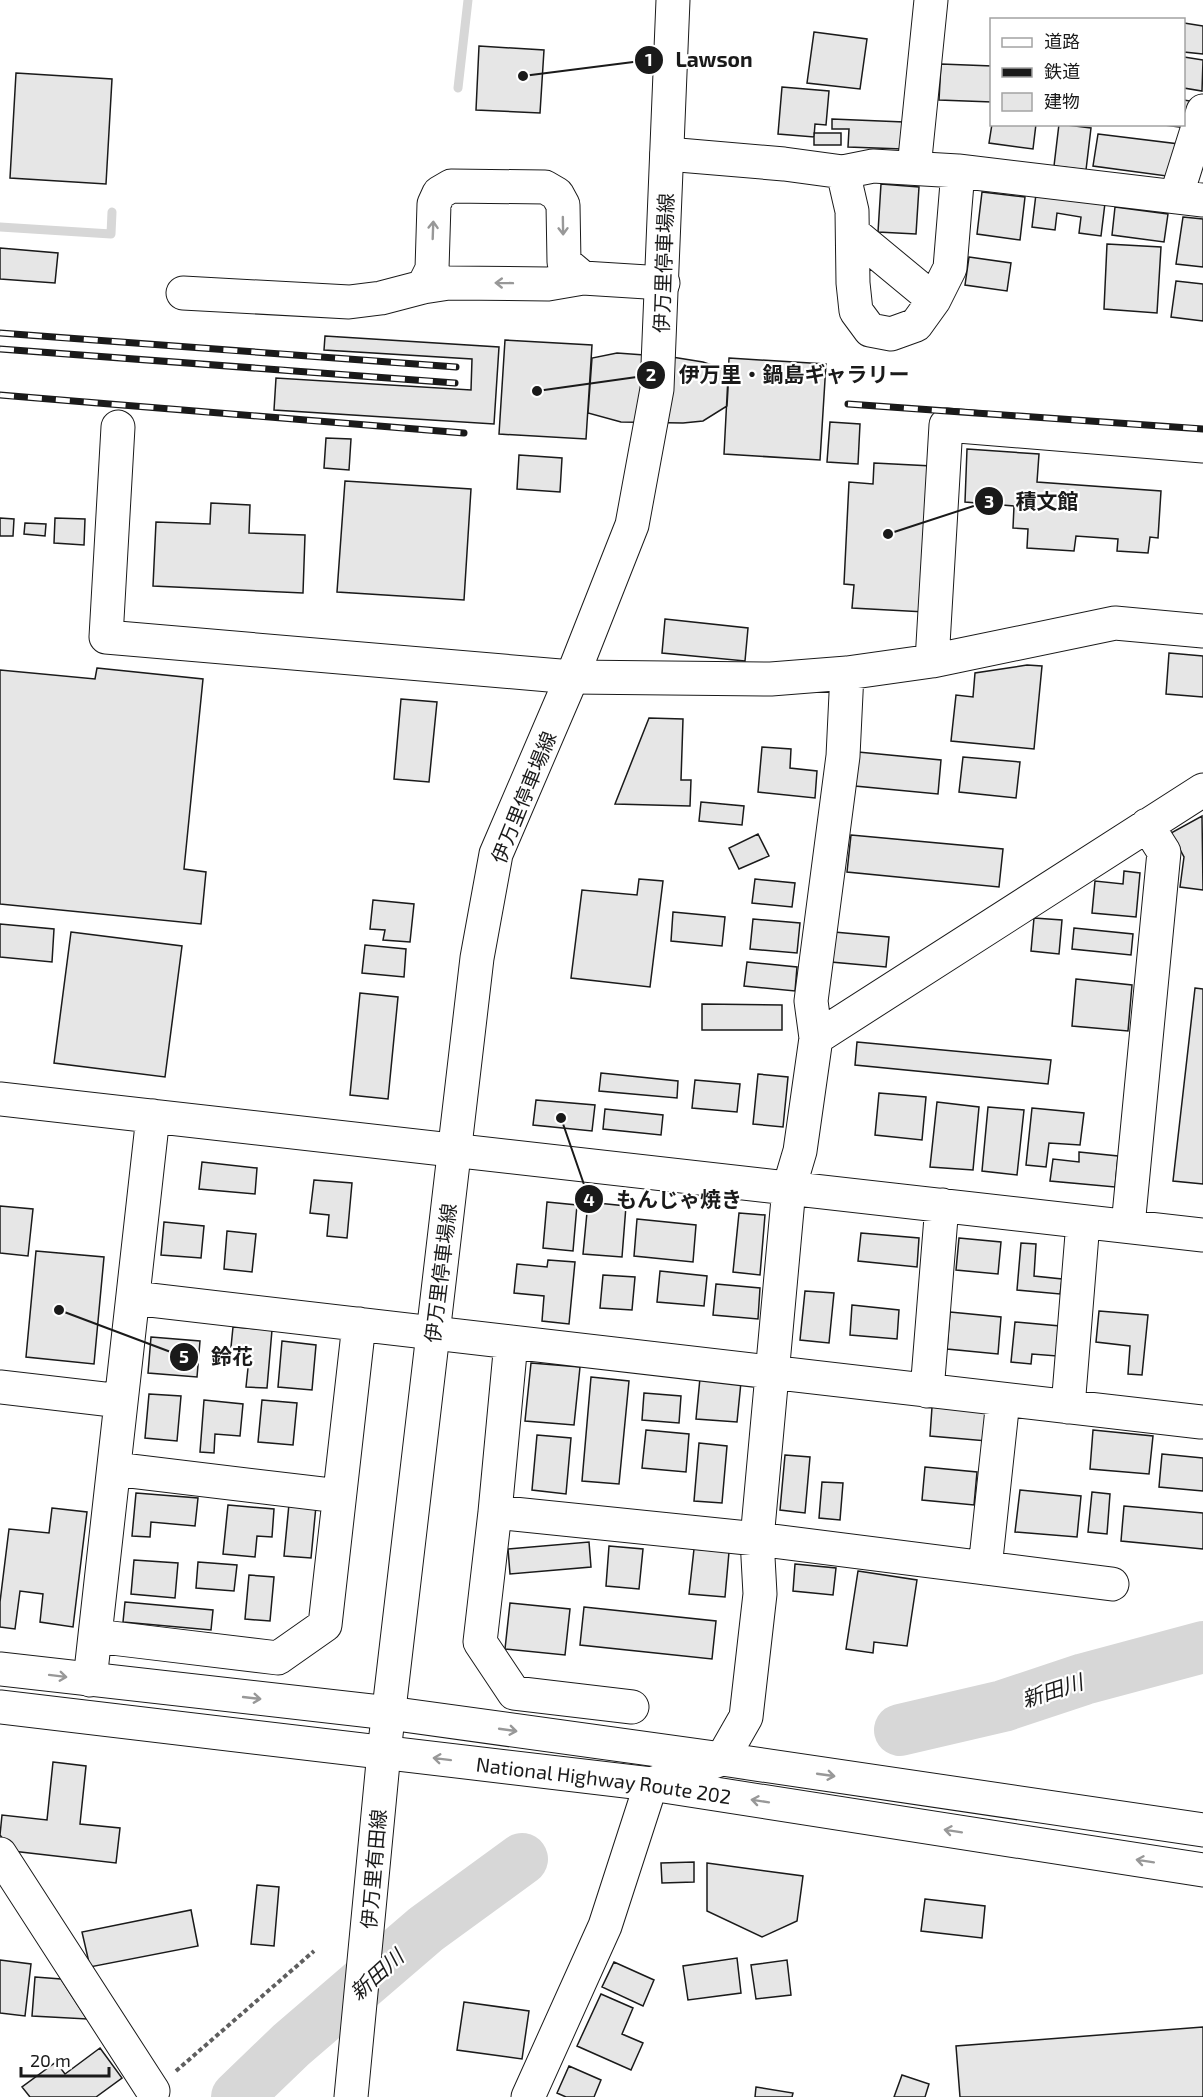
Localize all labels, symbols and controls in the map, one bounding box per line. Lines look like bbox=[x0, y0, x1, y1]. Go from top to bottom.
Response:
legend bbox=[990, 18, 1185, 126]
text: 道路 bbox=[1044, 30, 1080, 52]
callout: Lawson bbox=[634, 40, 765, 79]
text: Lawson bbox=[675, 46, 753, 71]
text: 1 bbox=[645, 48, 653, 70]
text: 鉄道 bbox=[1044, 60, 1080, 82]
text: 建物 bbox=[1044, 90, 1080, 112]
street label: 伊万里停車場線 bbox=[649, 193, 677, 333]
one-way arrow bbox=[557, 216, 569, 236]
one-way arrow bbox=[428, 221, 439, 241]
one-way arrow bbox=[495, 278, 515, 289]
callout: 伊万里・鍋島ギャラリー bbox=[636, 355, 921, 394]
text: 伊万里・鍋島ギャラリー bbox=[679, 361, 910, 386]
text: 2 bbox=[646, 363, 656, 385]
callout: 積文館 bbox=[974, 482, 1091, 521]
text: 積文館 bbox=[1016, 488, 1079, 513]
text: 3 bbox=[984, 490, 994, 512]
street label: 伊万里停車場線 bbox=[486, 728, 560, 866]
callout: もんじゃ焼き bbox=[574, 1180, 754, 1219]
text: もんじゃ焼き bbox=[616, 1186, 742, 1211]
text: 4 bbox=[583, 1188, 595, 1210]
street label: 伊万里停車場線 bbox=[420, 1202, 460, 1344]
callout: 鈴花 bbox=[169, 1337, 265, 1376]
text: 鈴花 bbox=[211, 1343, 253, 1368]
text: 5 bbox=[179, 1345, 189, 1367]
water label: 新田川 bbox=[1018, 1668, 1088, 1712]
one-way arrow bbox=[48, 1671, 67, 1682]
one-way arrow bbox=[241, 1693, 261, 1704]
one-way arrow bbox=[497, 1724, 517, 1735]
street label: National Highway Route 202 bbox=[475, 1751, 733, 1808]
one-way arrow bbox=[432, 1753, 452, 1764]
one-way arrow bbox=[815, 1769, 835, 1780]
one-way arrow bbox=[751, 1795, 770, 1806]
street label: 伊万里有田線 bbox=[356, 1808, 390, 1930]
one-way arrow bbox=[943, 1825, 963, 1836]
one-way arrow bbox=[1136, 1856, 1156, 1867]
water label: 新田川 bbox=[344, 1942, 409, 2004]
scale bar bbox=[21, 2040, 110, 2078]
text: 20 m bbox=[30, 2049, 71, 2071]

